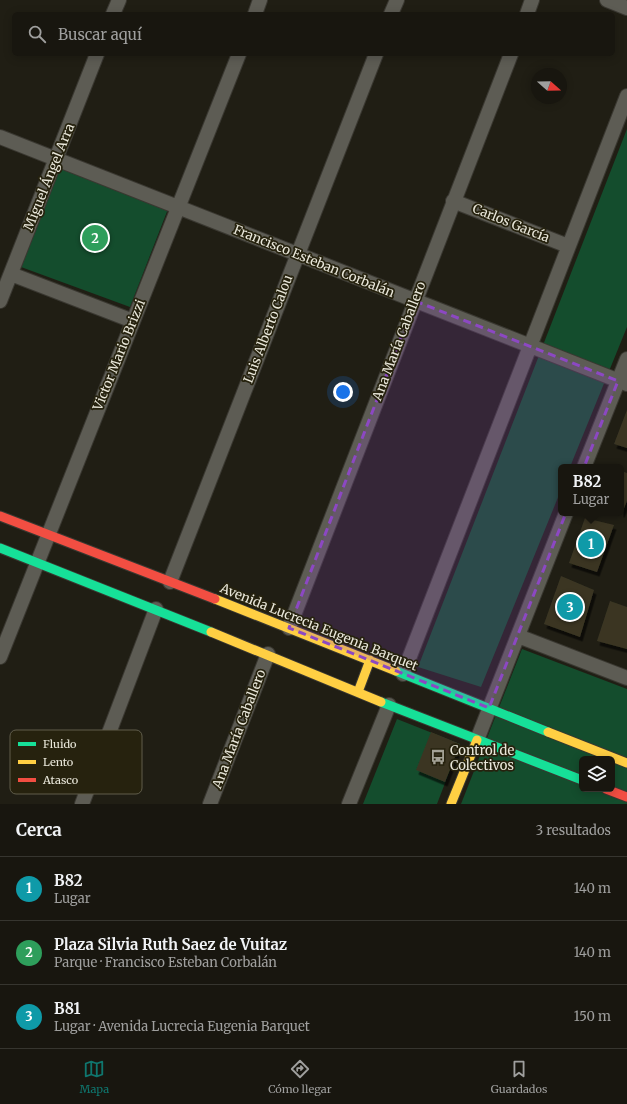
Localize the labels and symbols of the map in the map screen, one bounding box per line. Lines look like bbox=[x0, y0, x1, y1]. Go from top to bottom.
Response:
north arrow bbox=[531, 68, 567, 104]
street label: Miguel Ángel Arra bbox=[19, 121, 78, 233]
street label: Carlos García bbox=[470, 200, 552, 246]
street label: Francisco Esteban Corbalán bbox=[231, 221, 397, 301]
pin: 2 bbox=[82, 223, 108, 253]
street label: Luis Alberto Calou bbox=[240, 272, 296, 386]
street label: Ana María Caballero bbox=[368, 279, 430, 404]
street label: Victor Mario Brizzi bbox=[89, 297, 149, 414]
your location bbox=[333, 382, 353, 402]
pin: 1 bbox=[578, 529, 604, 559]
street label: Avenida Lucrecia Eugenia Barquet bbox=[217, 579, 420, 675]
pin: 3 bbox=[557, 592, 583, 622]
street label: Ana María Caballero bbox=[208, 667, 270, 792]
legend bbox=[10, 730, 142, 794]
text: Fluido bbox=[43, 737, 77, 751]
place label: Control de Colectivos bbox=[450, 742, 515, 774]
bus stop icon: Control de Colectivos bbox=[429, 748, 447, 766]
text: Lento bbox=[43, 755, 74, 769]
text: Atasco bbox=[42, 773, 79, 787]

